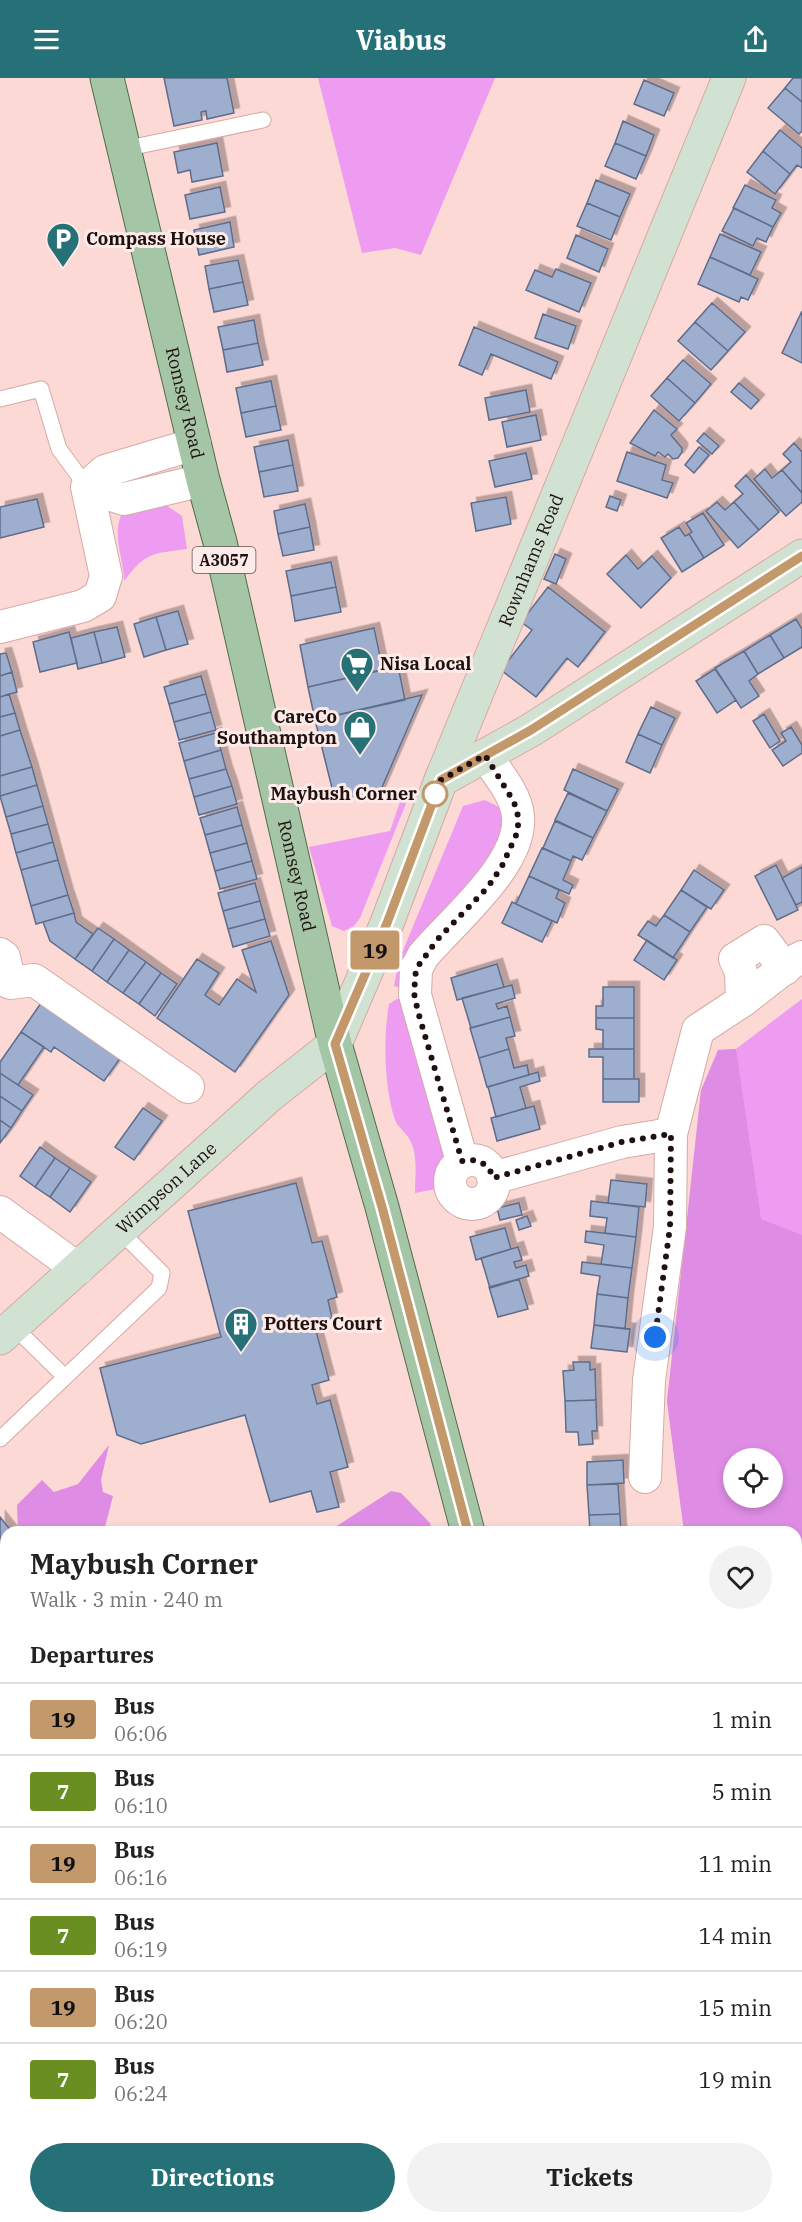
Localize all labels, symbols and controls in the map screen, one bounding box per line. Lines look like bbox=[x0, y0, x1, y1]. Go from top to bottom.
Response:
text: Viabus bbox=[356, 22, 446, 57]
icon: menu bbox=[30, 23, 63, 56]
icon: share bbox=[739, 23, 772, 56]
parking icon: Compass House bbox=[45, 221, 81, 268]
place label: Compass House bbox=[86, 227, 226, 250]
street label: Romsey Road bbox=[161, 345, 210, 461]
street label: Rownhams Road bbox=[493, 490, 568, 630]
road number: A3057 bbox=[192, 547, 256, 573]
supermarket icon: Nisa Local bbox=[339, 646, 375, 693]
place label: Nisa Local bbox=[380, 652, 472, 675]
place label: CareCo Southampton bbox=[217, 705, 337, 749]
shop icon: CareCo Southampton bbox=[342, 709, 378, 756]
marker: Maybush Corner bbox=[422, 781, 448, 807]
place label: Maybush Corner bbox=[270, 782, 417, 805]
street label: Romsey Road bbox=[273, 817, 321, 934]
line badge: 19 bbox=[348, 930, 402, 970]
text: 19 bbox=[362, 936, 388, 964]
street label: Wimpson Lane bbox=[111, 1137, 221, 1239]
building icon: Potters Court bbox=[223, 1306, 259, 1353]
place label: Potters Court bbox=[264, 1312, 382, 1335]
your location bbox=[640, 1322, 670, 1352]
map controls bbox=[723, 1448, 783, 1508]
button: locate bbox=[723, 1448, 783, 1508]
text: Maybush Corner bbox=[30, 1545, 258, 1582]
button: heart bbox=[709, 1546, 772, 1609]
text: Walk · 3 min · 240 m bbox=[30, 1586, 223, 1613]
text: Departures bbox=[30, 1640, 154, 1669]
text: Bus bbox=[114, 1691, 155, 1720]
text: 19 bbox=[50, 1705, 76, 1733]
text: 1 min bbox=[712, 1705, 772, 1734]
text: 06:06 bbox=[114, 1720, 168, 1747]
text: Bus bbox=[114, 1763, 155, 1792]
text: 7 bbox=[57, 1777, 69, 1805]
text: 5 min bbox=[712, 1777, 772, 1806]
text: 06:10 bbox=[114, 1792, 168, 1819]
text: Bus bbox=[114, 1835, 155, 1864]
text: 19 bbox=[50, 1849, 76, 1877]
text: 11 min bbox=[699, 1849, 772, 1878]
text: 06:16 bbox=[114, 1864, 168, 1891]
text: Bus bbox=[114, 1907, 155, 1936]
text: 7 bbox=[57, 1921, 69, 1949]
text: 14 min bbox=[699, 1921, 772, 1950]
text: 06:19 bbox=[114, 1936, 168, 1963]
text: Bus bbox=[114, 1979, 155, 2008]
text: 19 bbox=[50, 1993, 76, 2021]
text: 15 min bbox=[699, 1993, 772, 2022]
text: 06:20 bbox=[114, 2008, 168, 2035]
text: Bus bbox=[114, 2051, 155, 2080]
text: 7 bbox=[57, 2065, 69, 2093]
text: 19 min bbox=[699, 2065, 772, 2094]
text: 06:24 bbox=[114, 2080, 168, 2107]
button: Directions bbox=[30, 2143, 395, 2212]
button: Tickets bbox=[407, 2143, 772, 2212]

